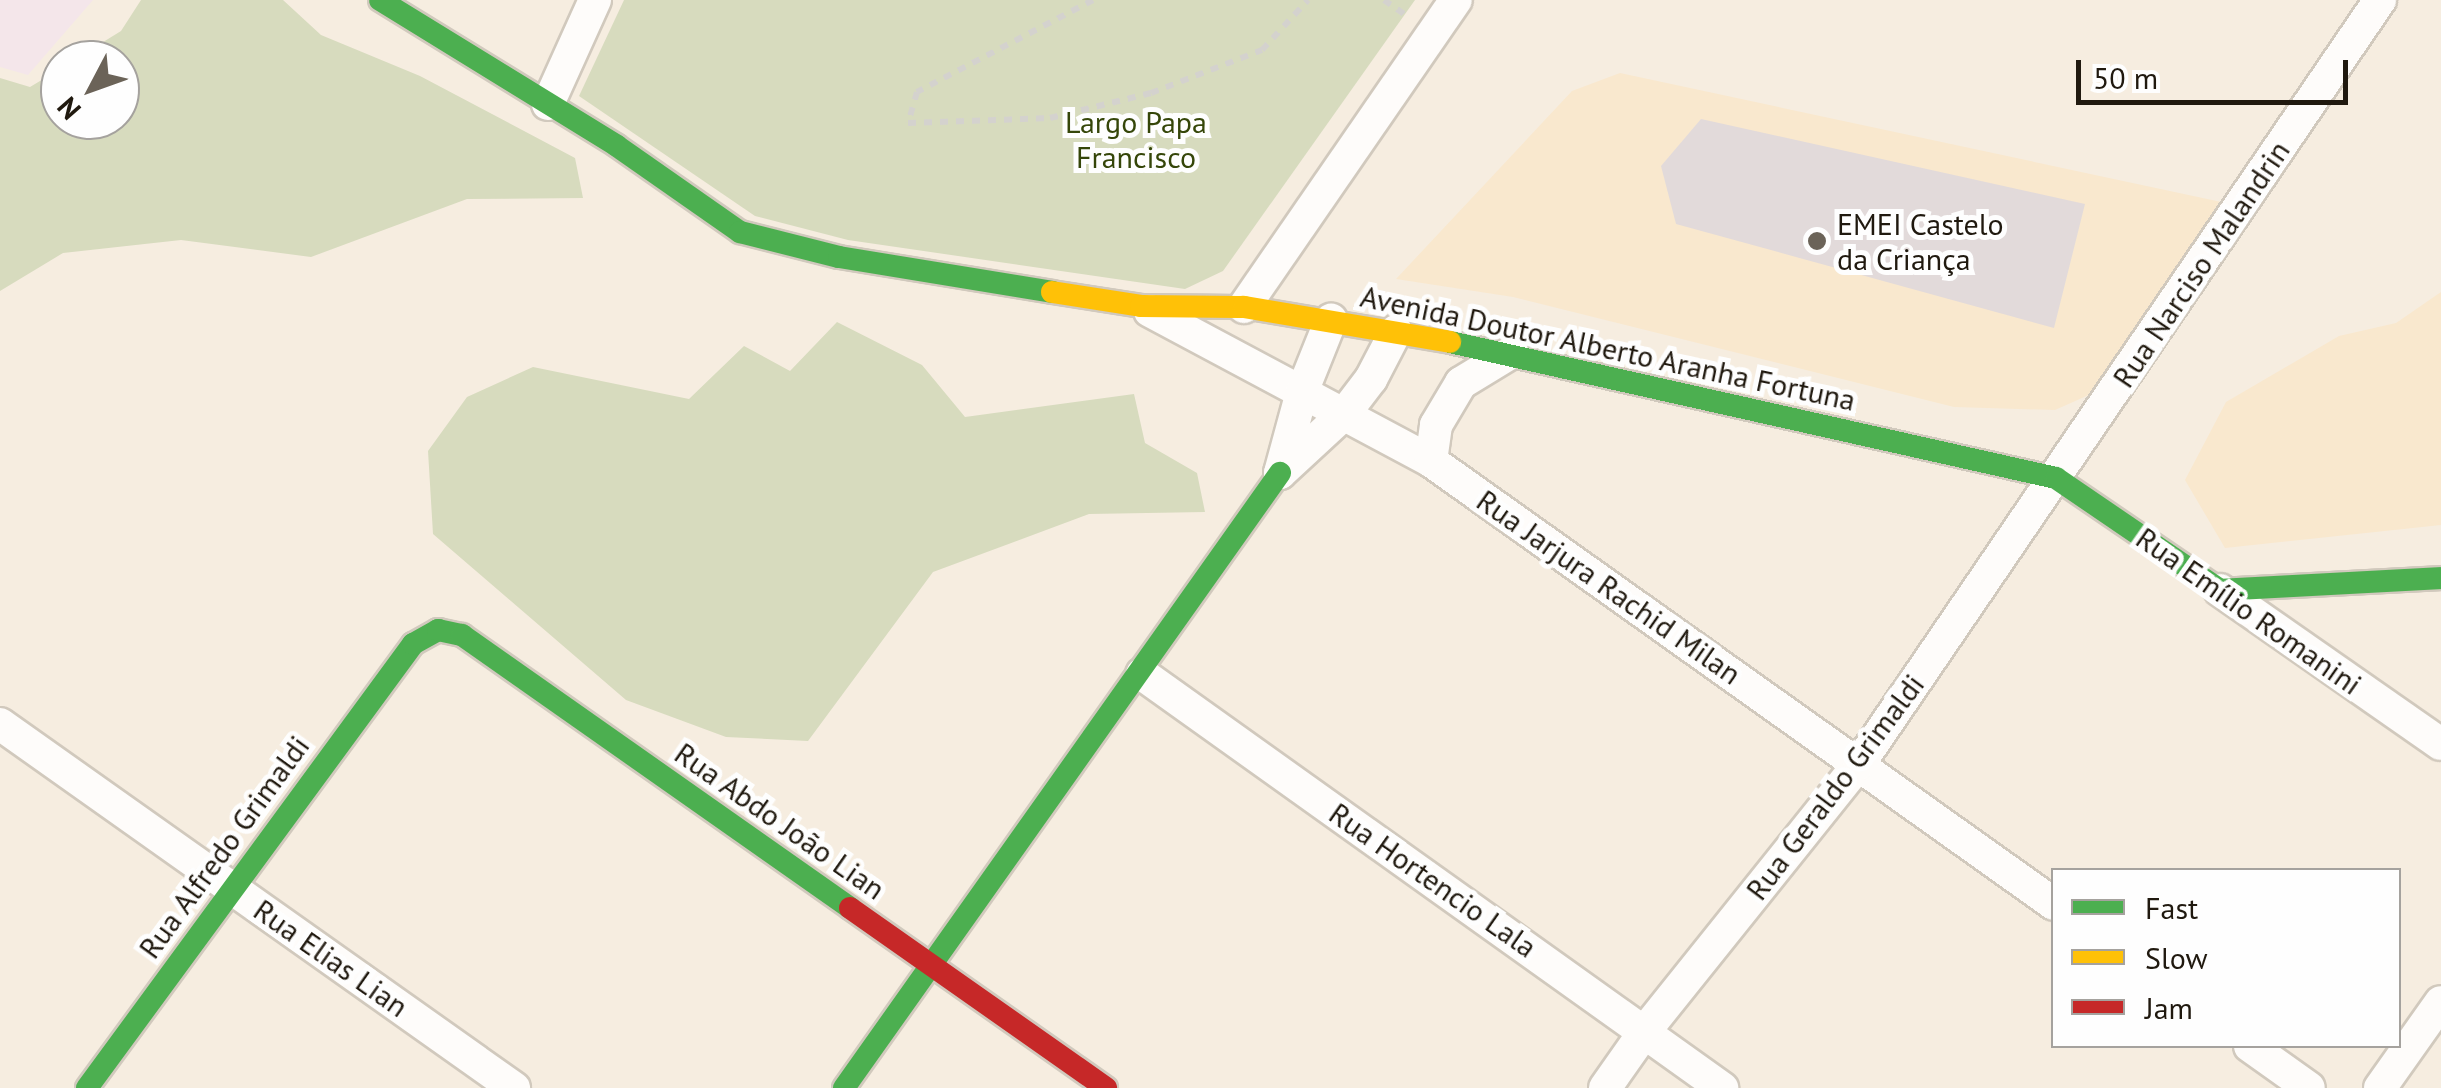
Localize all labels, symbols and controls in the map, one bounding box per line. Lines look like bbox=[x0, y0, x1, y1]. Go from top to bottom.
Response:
north arrow bbox=[40, 40, 140, 140]
scale bar bbox=[2081, 40, 2354, 102]
text: 50 m bbox=[2093, 58, 2158, 97]
text: N bbox=[48, 90, 88, 128]
park label: Largo Papa Francisco bbox=[1065, 104, 1207, 174]
street label: Rua Narciso Malandrin bbox=[2105, 134, 2297, 394]
place label: EMEI Castelo da Criança bbox=[1837, 206, 2004, 276]
marker: EMEI Castelo da Criança bbox=[1806, 230, 1828, 252]
street label: Avenida Doutor Alberto Aranha Fortuna bbox=[1356, 278, 1860, 418]
street label: Rua Jarjura Rachid Milan bbox=[1470, 482, 1748, 692]
street label: Rua Emílio Romanini bbox=[2129, 520, 2369, 702]
street label: Rua Geraldo Grimaldi bbox=[1738, 667, 1932, 907]
street label: Rua Alfredo Grimaldi bbox=[131, 728, 317, 966]
street label: Rua Abdo João Lian bbox=[668, 735, 892, 907]
street label: Rua Hortencio Lala bbox=[1323, 795, 1543, 965]
legend bbox=[2051, 868, 2401, 1048]
text: Fast bbox=[2145, 888, 2198, 927]
street label: Rua Elias Lian bbox=[247, 892, 415, 1024]
text: Slow bbox=[2145, 938, 2208, 977]
text: Jam bbox=[2145, 988, 2193, 1027]

